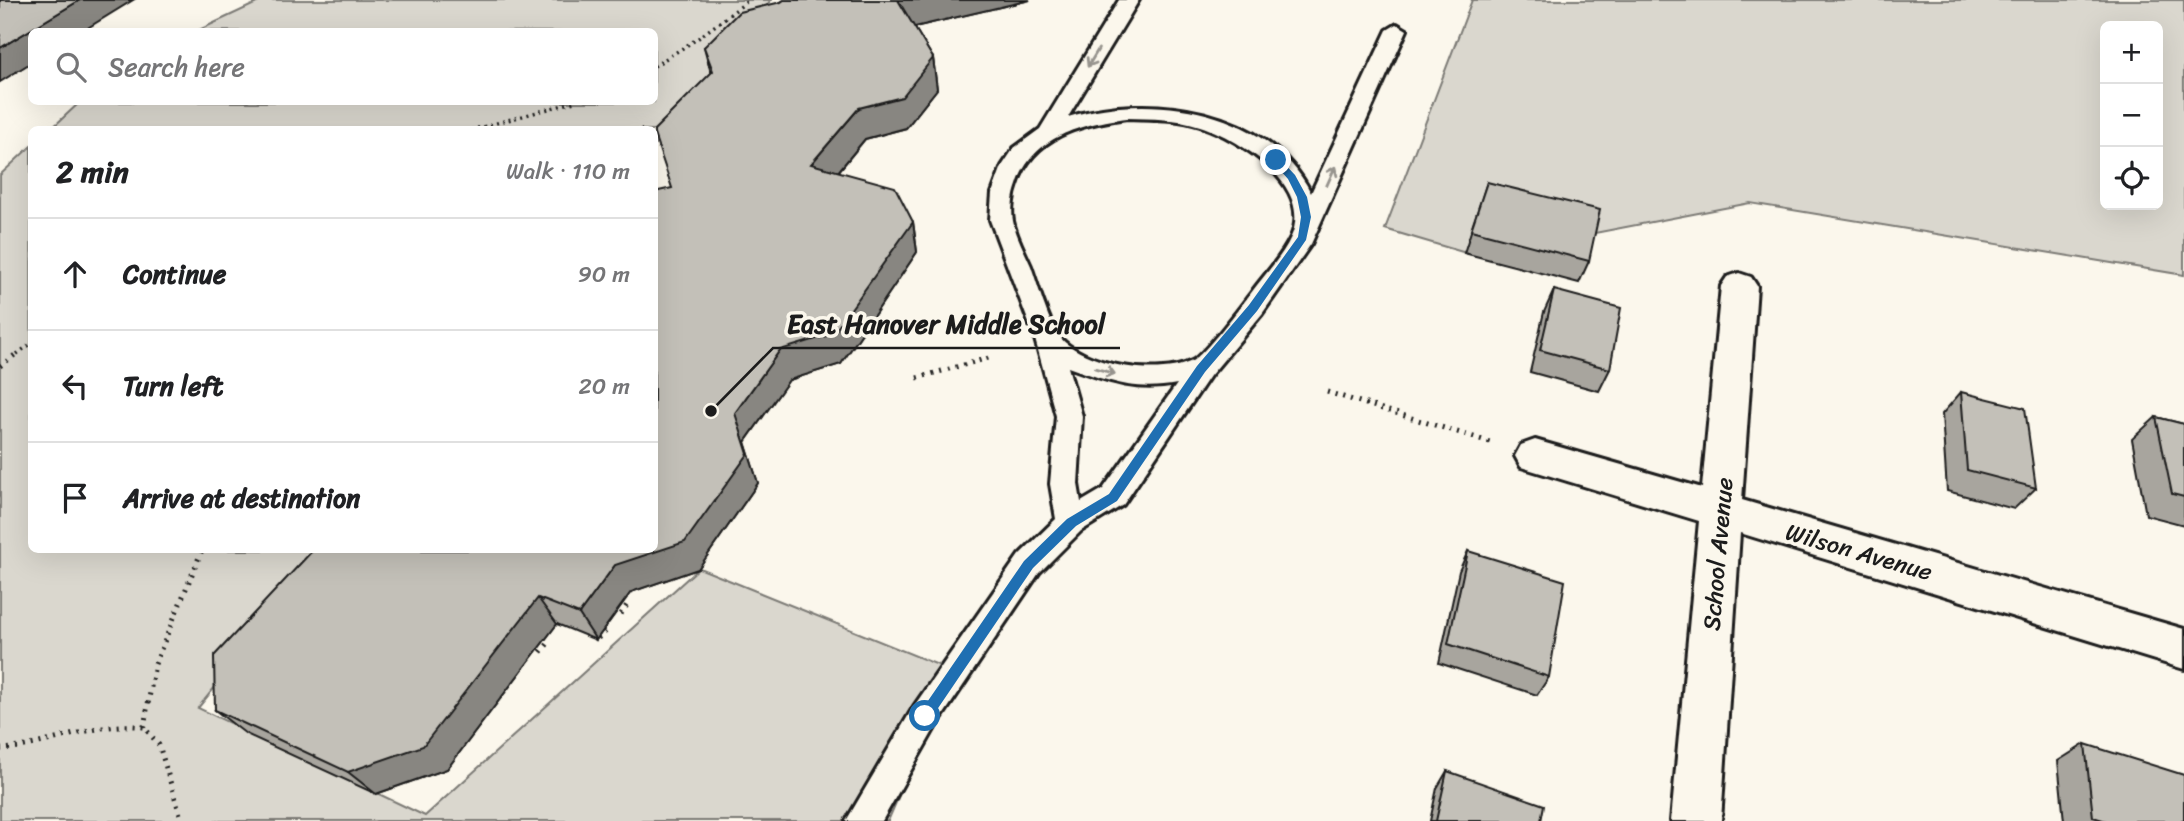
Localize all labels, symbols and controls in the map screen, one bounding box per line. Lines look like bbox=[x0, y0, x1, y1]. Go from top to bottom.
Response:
map controls bbox=[2100, 21, 2163, 210]
button: + bbox=[2100, 21, 2163, 84]
search box bbox=[28, 28, 658, 105]
text: Search here bbox=[108, 44, 245, 90]
icon: search bbox=[52, 48, 90, 86]
one-way arrow bbox=[1086, 48, 1100, 68]
button: − bbox=[2100, 84, 2163, 147]
route end bbox=[1260, 144, 1291, 175]
text: 2 min bbox=[56, 145, 129, 199]
button: locate bbox=[2100, 147, 2163, 210]
text: Walk · 110 m bbox=[506, 151, 630, 192]
one-way arrow bbox=[1325, 165, 1338, 187]
text: Continue bbox=[123, 251, 226, 297]
text: 90 m bbox=[578, 254, 630, 295]
icon: ahead bbox=[56, 255, 94, 293]
callout: East Hanover Middle School bbox=[773, 301, 1120, 348]
text: East Hanover Middle School bbox=[787, 301, 1107, 347]
text: Turn left bbox=[123, 363, 223, 409]
text: 20 m bbox=[579, 366, 630, 407]
one-way arrow bbox=[1094, 366, 1116, 379]
icon: left bbox=[56, 367, 94, 405]
text: Arrive at destination bbox=[123, 475, 360, 521]
street label: School Avenue bbox=[1690, 476, 1746, 632]
icon: arrive bbox=[56, 479, 94, 517]
street label: Wilson Avenue bbox=[1781, 511, 1937, 593]
route start bbox=[909, 700, 940, 731]

